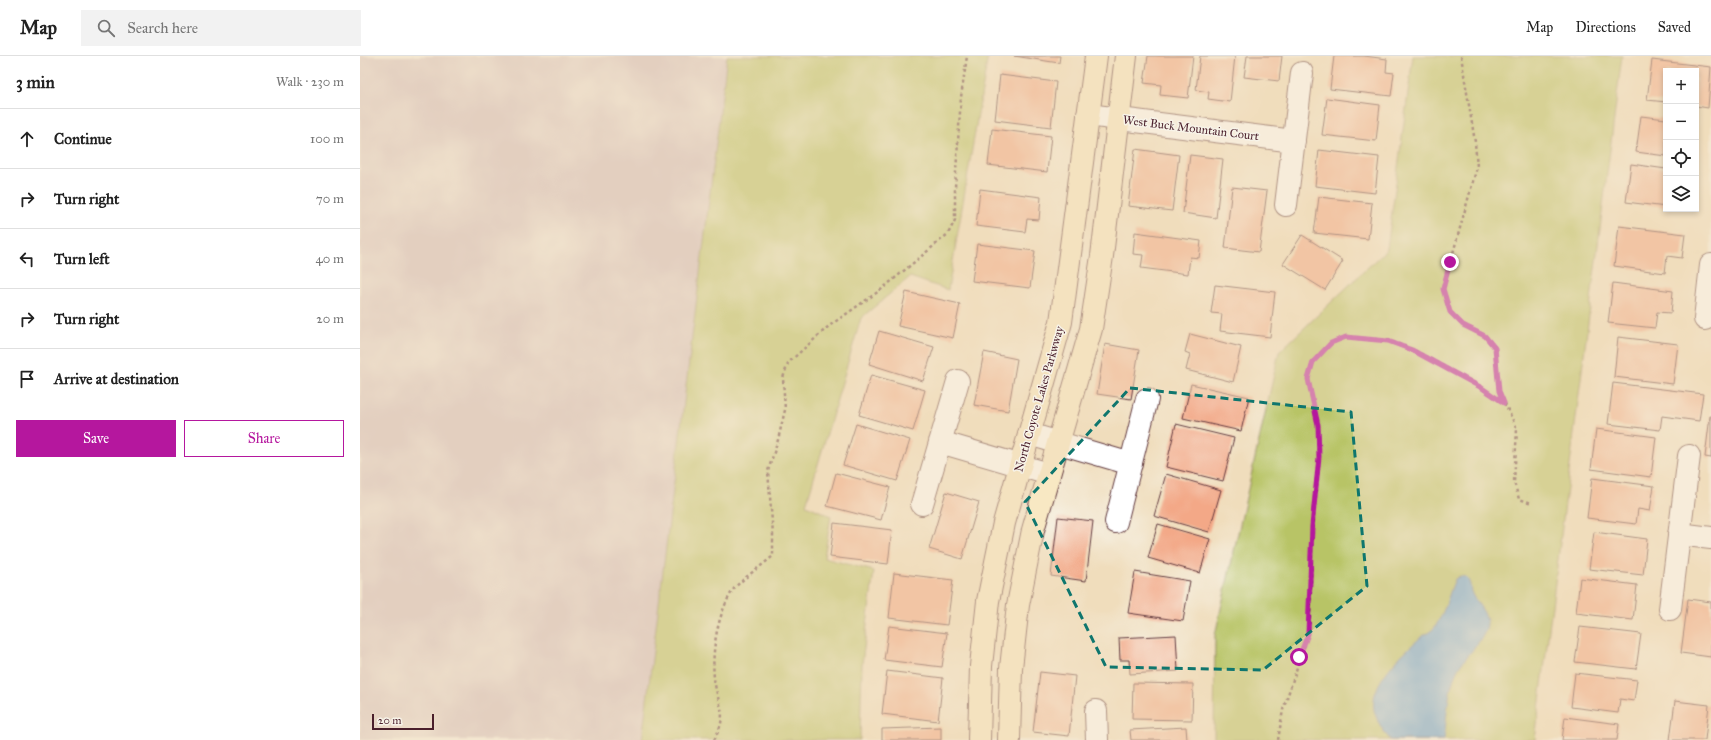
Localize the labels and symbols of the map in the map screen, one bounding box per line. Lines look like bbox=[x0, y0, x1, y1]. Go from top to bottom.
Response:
street label: West Buck Mountain Court bbox=[1122, 113, 1261, 143]
route end bbox=[1441, 253, 1459, 271]
street label: North Coyote Lakes Parkwway bbox=[1011, 324, 1067, 474]
route start bbox=[1290, 648, 1308, 666]
scale bar bbox=[372, 712, 434, 731]

